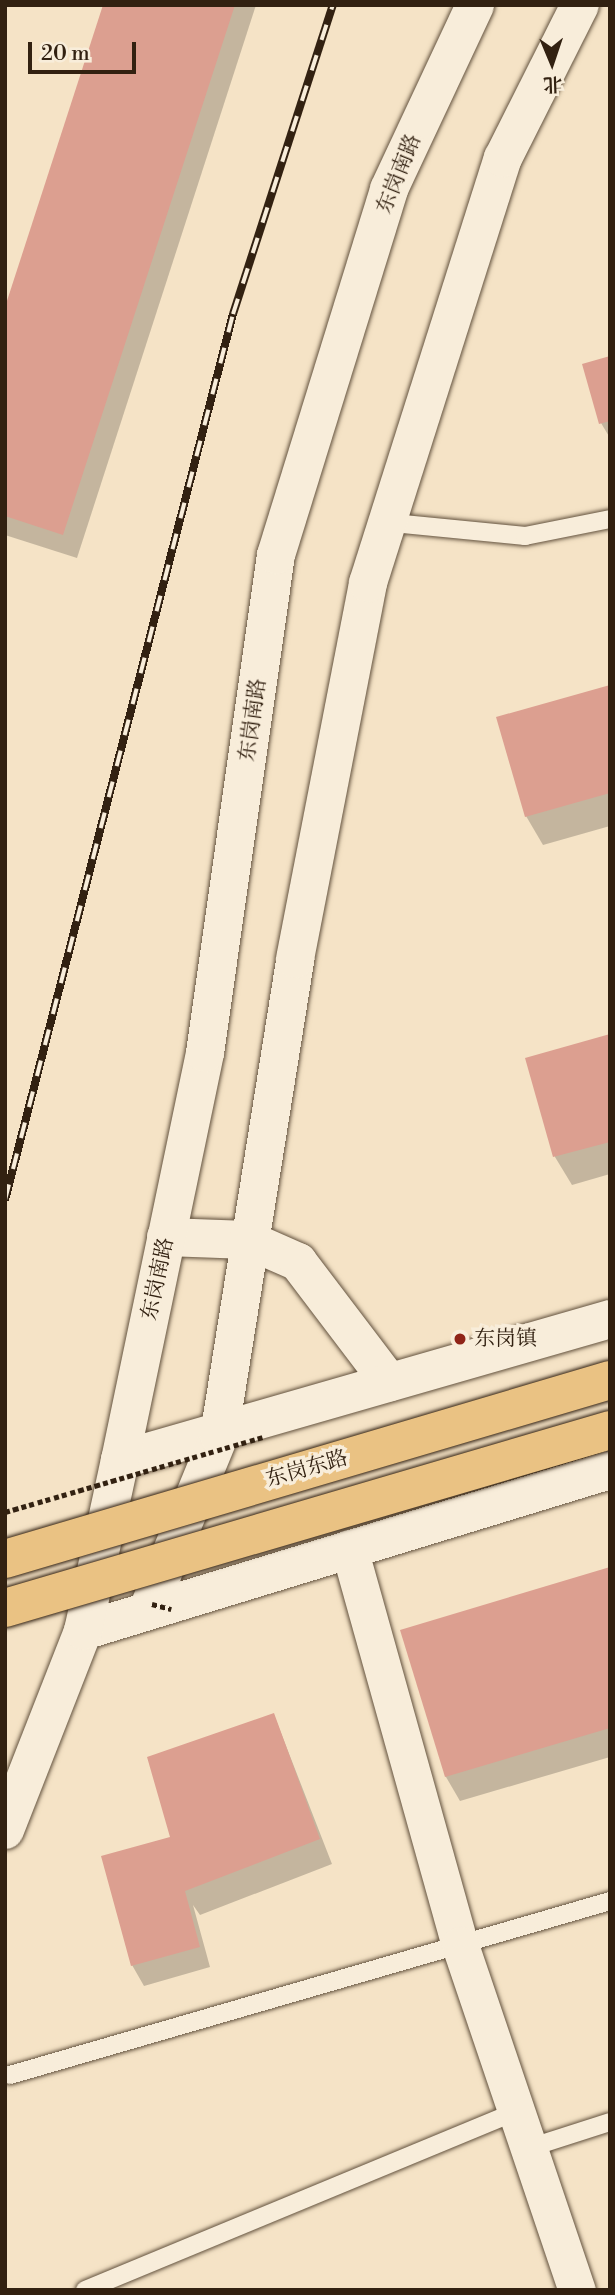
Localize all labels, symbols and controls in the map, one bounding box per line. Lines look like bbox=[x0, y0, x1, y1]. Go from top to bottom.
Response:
scale bar bbox=[32, 28, 140, 72]
north arrow bbox=[517, 28, 587, 98]
text: 20 m bbox=[41, 41, 90, 67]
text: 北 bbox=[543, 72, 563, 96]
street label: 东岗南路 bbox=[372, 130, 426, 218]
street label: 东岗南路 bbox=[235, 677, 271, 763]
street label: 东岗南路 bbox=[137, 1235, 179, 1323]
place label: 东岗镇 bbox=[474, 1326, 537, 1352]
marker: 东岗镇 bbox=[452, 1331, 468, 1347]
street label: 东岗东路 bbox=[263, 1445, 351, 1493]

